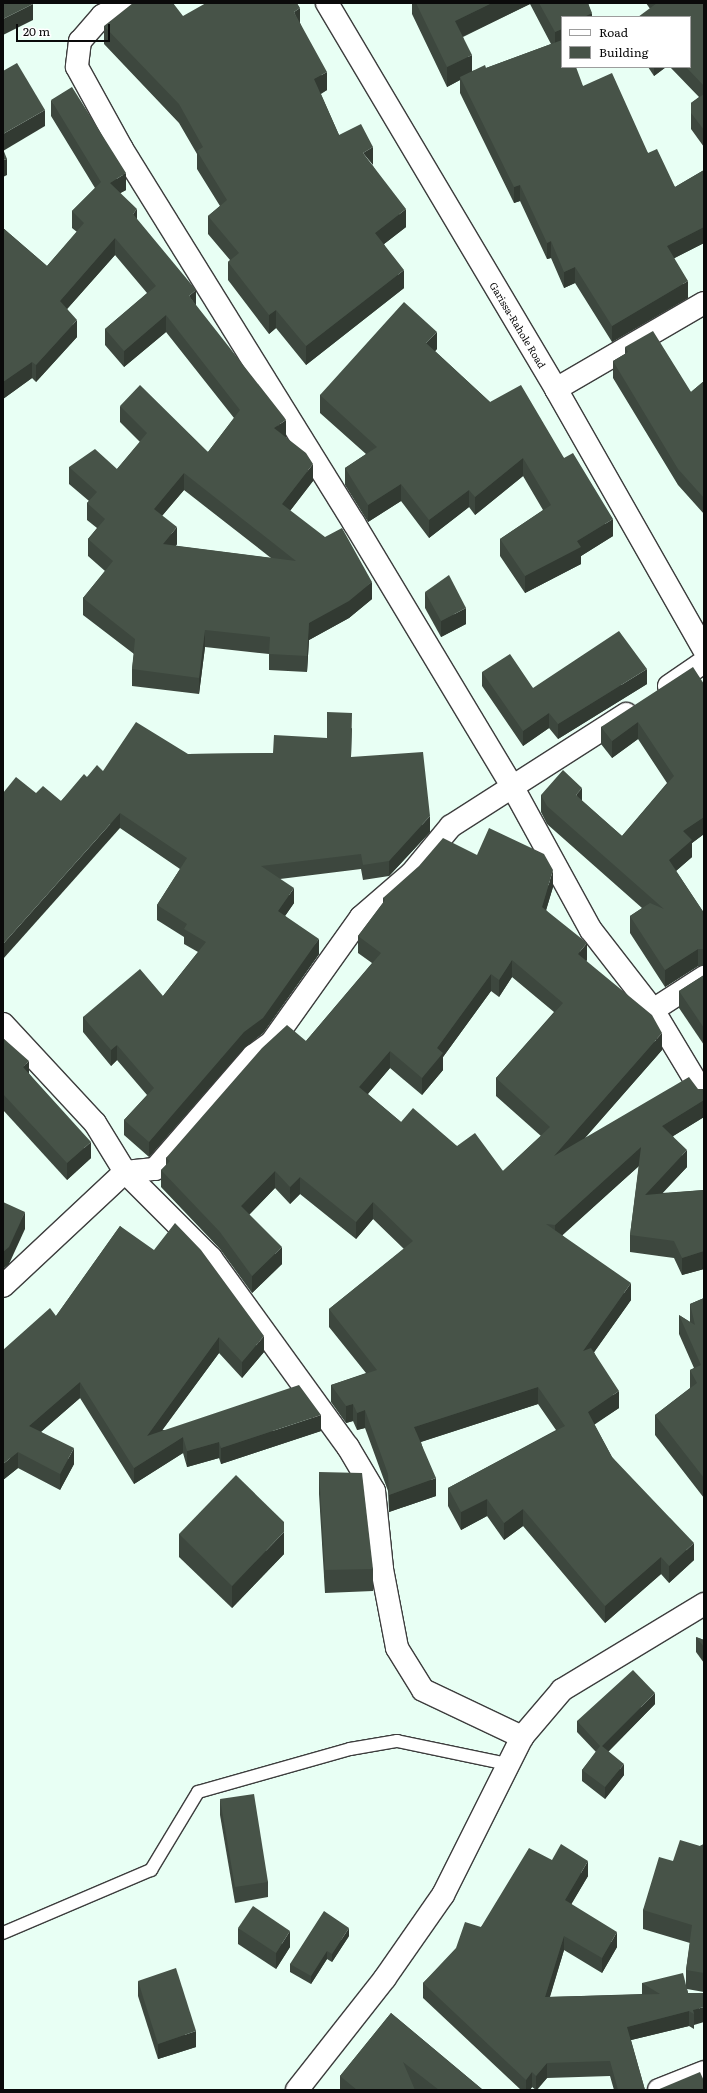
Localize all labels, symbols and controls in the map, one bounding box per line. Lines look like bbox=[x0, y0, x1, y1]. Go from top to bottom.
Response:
scale bar bbox=[18, 16, 112, 42]
legend bbox=[561, 16, 691, 68]
text: 20 m bbox=[23, 22, 50, 40]
text: Road bbox=[599, 23, 628, 41]
text: Building bbox=[599, 43, 648, 61]
street label: Garissa-Rahole Road bbox=[488, 280, 548, 370]

